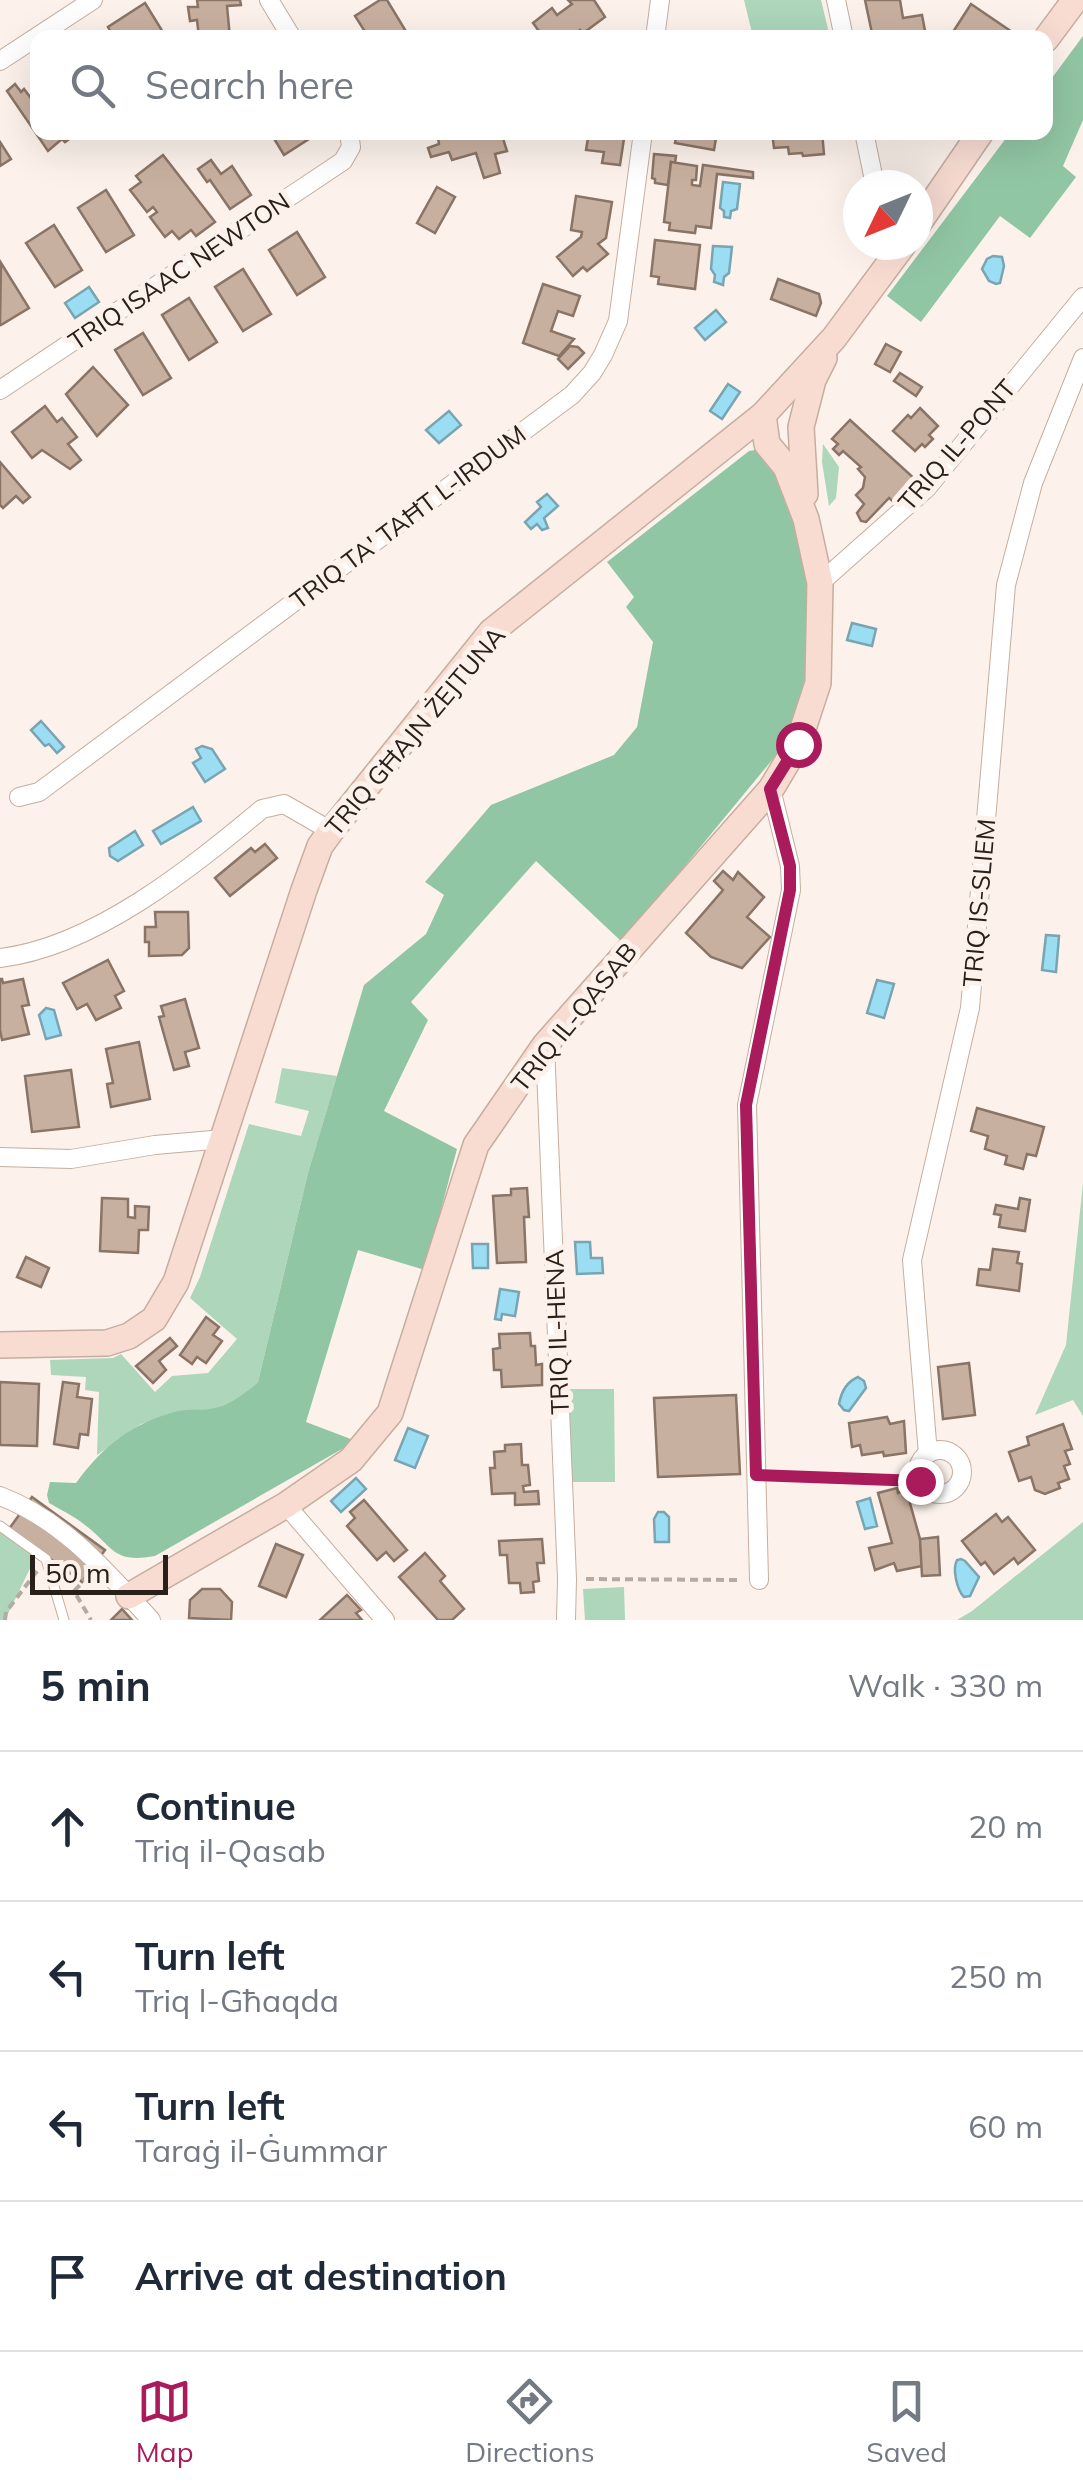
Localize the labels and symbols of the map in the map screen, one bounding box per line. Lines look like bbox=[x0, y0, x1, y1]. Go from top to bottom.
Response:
north arrow bbox=[843, 170, 933, 260]
street label: TRIQ ISAAC NEWTON bbox=[62, 185, 295, 356]
street label: TRIQ IL-PONT bbox=[891, 373, 1022, 517]
street label: TRIQ TA' TAĦT L-IRDUM bbox=[284, 418, 532, 615]
street label: TRIQ GĦAJN ŻEJTUNA bbox=[318, 620, 511, 842]
route start bbox=[776, 722, 822, 768]
street label: TRIQ IS-SLIEM bbox=[956, 818, 1001, 988]
street label: TRIQ IL-QASAB bbox=[504, 936, 643, 1097]
street label: TRIQ IL-HENA bbox=[538, 1249, 575, 1415]
route end bbox=[898, 1459, 944, 1505]
scale bar bbox=[30, 1550, 168, 1594]

